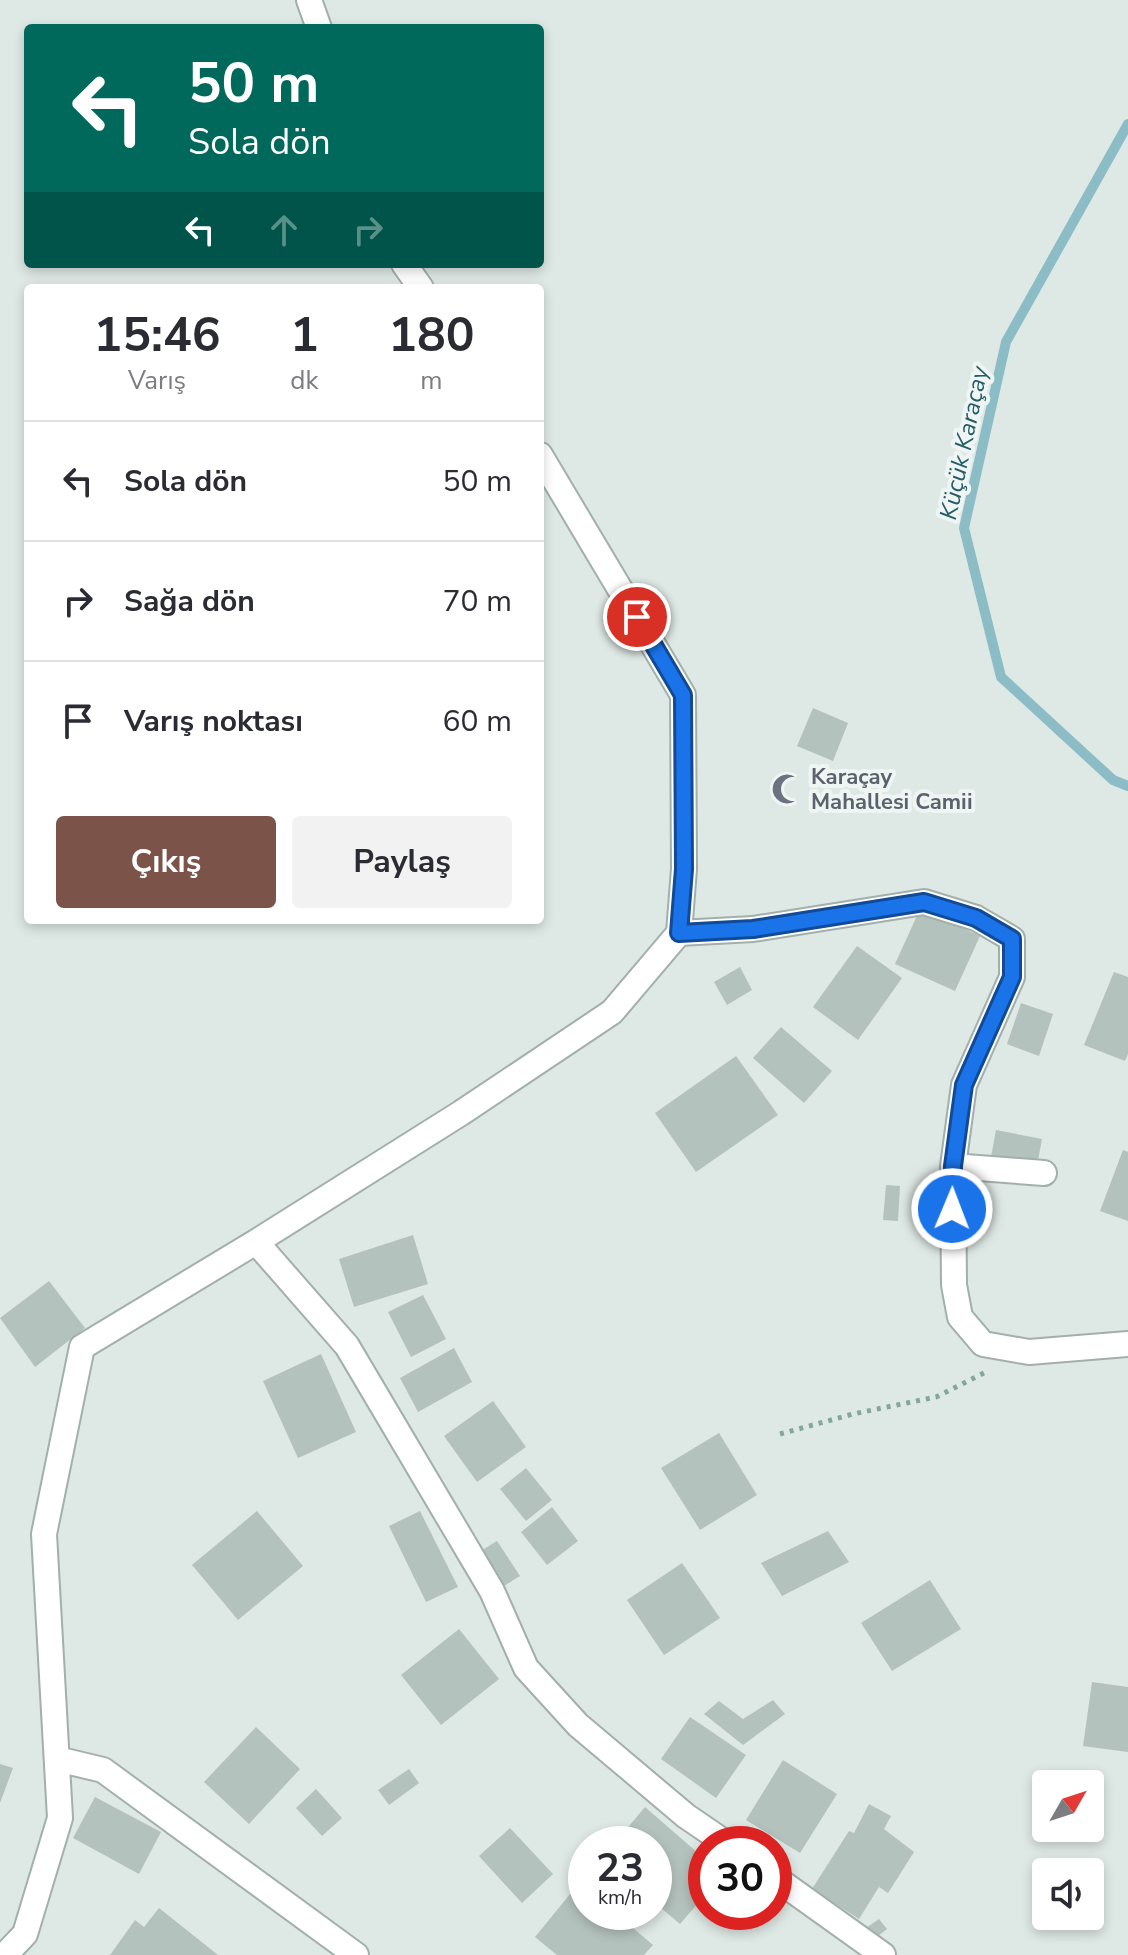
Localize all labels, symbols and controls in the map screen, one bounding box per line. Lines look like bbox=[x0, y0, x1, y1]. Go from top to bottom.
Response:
text: 50 m bbox=[188, 45, 319, 122]
icon: left bbox=[56, 56, 160, 160]
text: Sola dön bbox=[188, 118, 331, 167]
icon: left bbox=[178, 208, 222, 252]
icon: ahead bbox=[262, 208, 306, 252]
icon: right bbox=[346, 208, 390, 252]
text: 15:46 bbox=[93, 302, 221, 368]
text: 1 bbox=[290, 302, 319, 368]
text: 180 bbox=[388, 302, 475, 368]
water label: Küçük Karaçay bbox=[932, 362, 996, 523]
text: Varış bbox=[128, 363, 186, 398]
text: dk bbox=[290, 363, 318, 398]
text: m bbox=[420, 363, 442, 398]
icon: left bbox=[56, 459, 100, 503]
text: Sola dön bbox=[124, 461, 247, 502]
text: 50 m bbox=[443, 461, 512, 502]
icon: right bbox=[56, 579, 100, 623]
text: Sağa dön bbox=[124, 581, 255, 622]
text: 70 m bbox=[443, 581, 512, 622]
pin bbox=[603, 583, 671, 651]
icon: arrive bbox=[615, 595, 659, 639]
icon: arrive bbox=[56, 699, 100, 743]
text: Varış noktası bbox=[124, 701, 303, 742]
text: 60 m bbox=[443, 701, 512, 742]
place label: Karaçay Mahallesi Camii bbox=[811, 762, 973, 817]
mosque icon: Karaçay Mahallesi Camii bbox=[770, 772, 804, 806]
button: Çıkış bbox=[56, 816, 276, 908]
button: Paylaş bbox=[292, 816, 512, 908]
position arrow bbox=[910, 1167, 994, 1251]
north arrow bbox=[1032, 1770, 1104, 1842]
map controls bbox=[1032, 1770, 1104, 1930]
speed limit sign: 30 bbox=[688, 1826, 792, 1930]
text: 23 bbox=[596, 1841, 644, 1895]
button: sound bbox=[1032, 1858, 1104, 1930]
text: km/h bbox=[598, 1884, 642, 1911]

